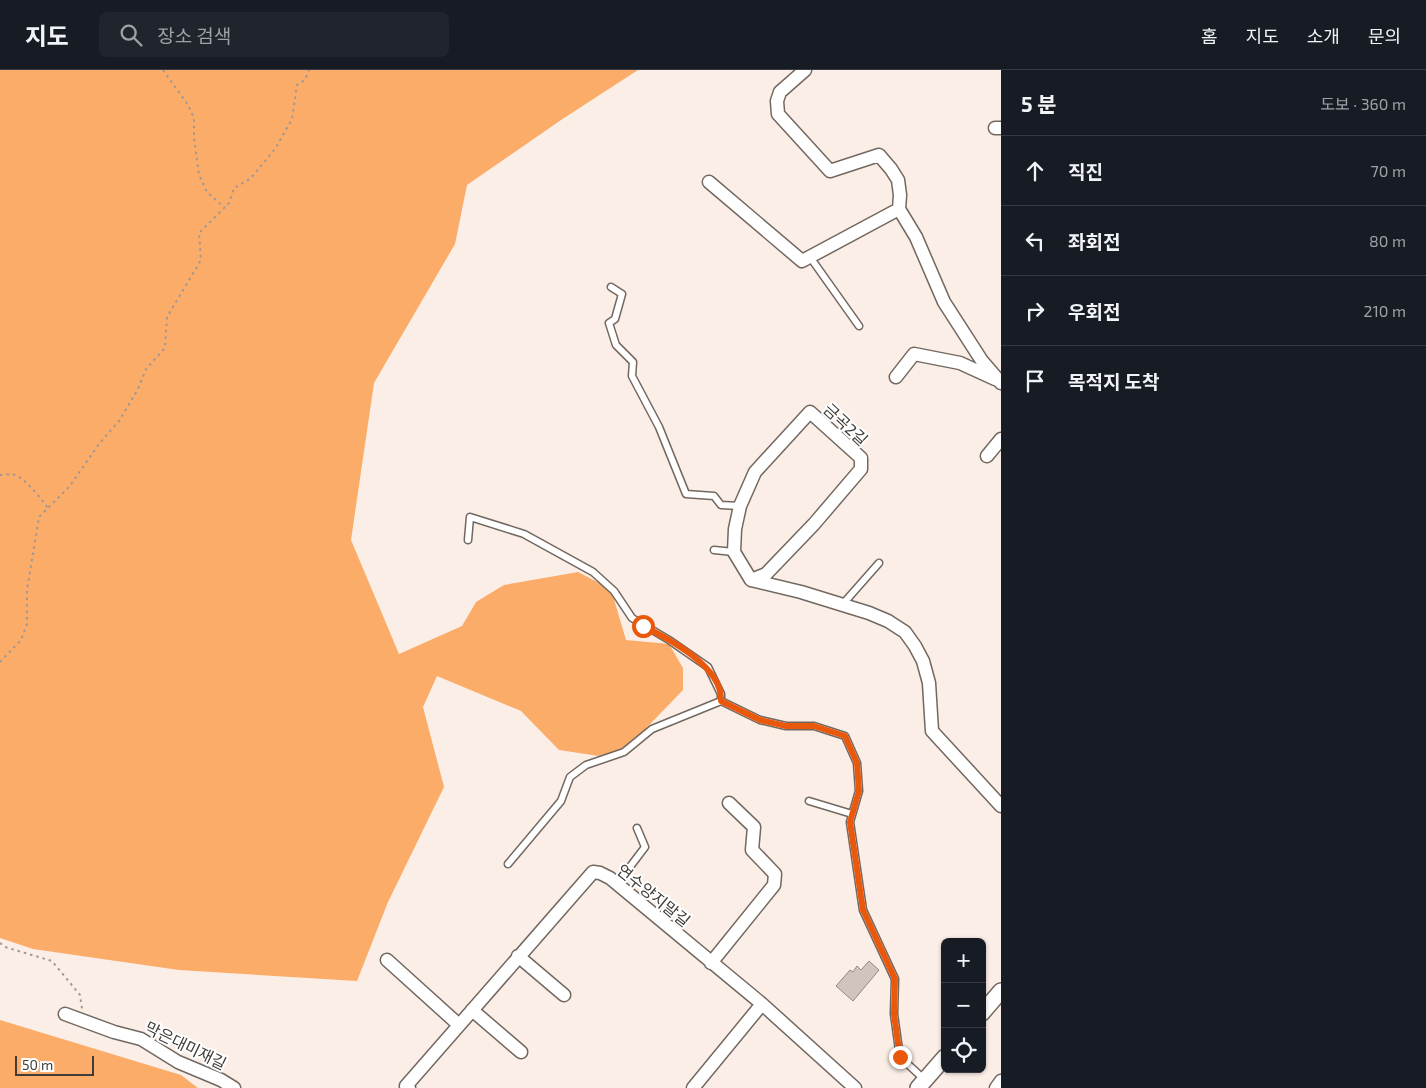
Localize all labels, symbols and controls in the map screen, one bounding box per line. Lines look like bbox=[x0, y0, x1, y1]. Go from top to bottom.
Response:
search box bbox=[99, 12, 449, 57]
text: 지도 bbox=[25, 21, 69, 50]
icon: search bbox=[117, 21, 145, 49]
text: 장소 검색 bbox=[157, 24, 231, 47]
text: 홈 bbox=[1201, 25, 1218, 47]
text: 지도 bbox=[1246, 25, 1279, 47]
text: 소개 bbox=[1307, 25, 1340, 47]
text: 문의 bbox=[1368, 25, 1401, 47]
text: 5 분 bbox=[1021, 91, 1056, 116]
text: 도보 · 360 m bbox=[1320, 94, 1406, 113]
icon: ahead bbox=[1021, 157, 1049, 185]
text: 직진 bbox=[1068, 160, 1103, 183]
text: 70 m bbox=[1371, 161, 1406, 180]
icon: left bbox=[1021, 227, 1049, 255]
text: 좌회전 bbox=[1068, 230, 1120, 253]
text: 80 m bbox=[1369, 231, 1406, 250]
icon: right bbox=[1021, 297, 1049, 325]
text: 우회전 bbox=[1068, 300, 1120, 323]
text: 210 m bbox=[1363, 301, 1406, 320]
icon: arrive bbox=[1021, 367, 1049, 395]
text: 목적지 도착 bbox=[1068, 370, 1160, 393]
street label: 금곡2길 bbox=[820, 399, 872, 449]
route start bbox=[632, 615, 655, 638]
street label: 연수양지말길 bbox=[614, 860, 694, 930]
map controls bbox=[941, 938, 986, 1073]
button: + bbox=[941, 938, 986, 983]
button: − bbox=[941, 983, 986, 1028]
street label: 막은대미재길 bbox=[142, 1017, 230, 1073]
button: locate bbox=[941, 1028, 986, 1073]
route end bbox=[889, 1046, 912, 1069]
scale bar bbox=[15, 1053, 94, 1076]
text: 50 m bbox=[22, 1056, 53, 1073]

